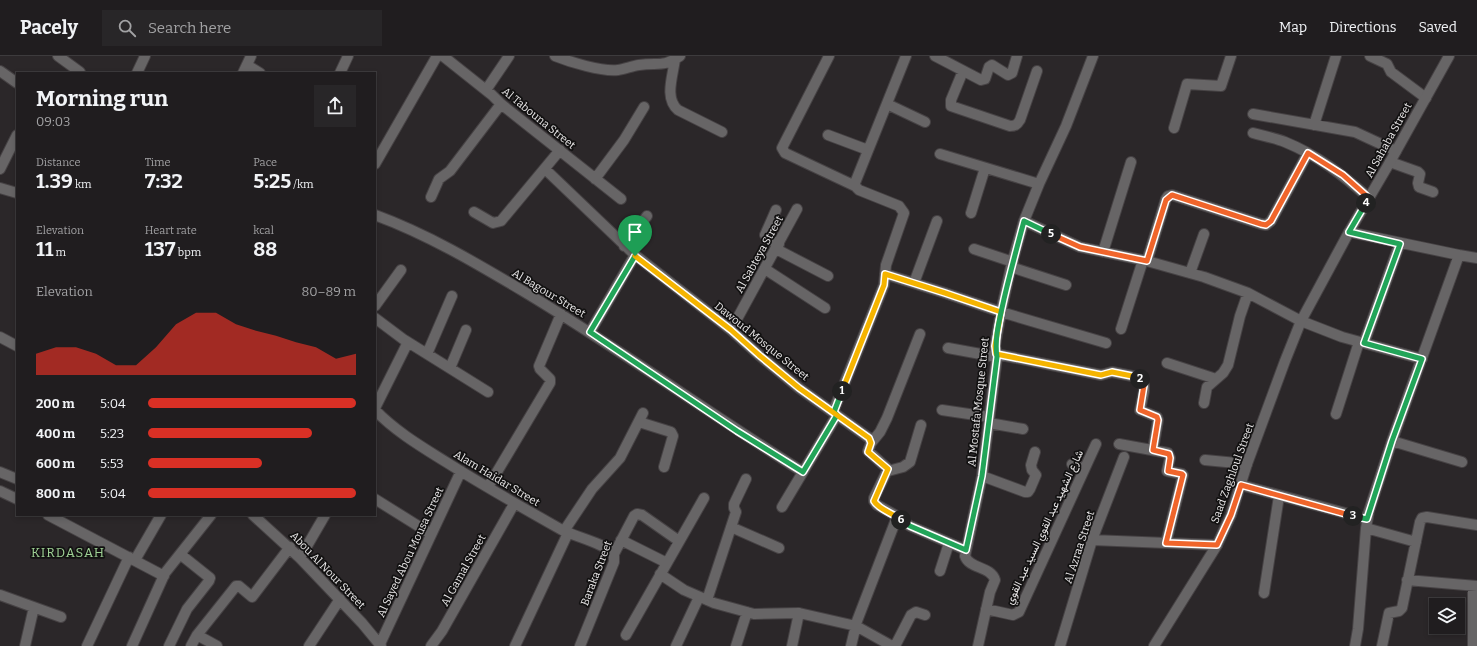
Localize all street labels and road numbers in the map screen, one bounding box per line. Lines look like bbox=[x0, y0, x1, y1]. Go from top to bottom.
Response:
street label: Al Tabouna Street bbox=[499, 85, 578, 152]
street label: Al Sahaba Street bbox=[1362, 100, 1414, 180]
street label: Al Sabteya Street bbox=[733, 213, 786, 295]
street label: Al Bagour Street bbox=[510, 266, 588, 320]
street label: Dawoud Mosque Street bbox=[712, 299, 811, 383]
street label: Al Mostafa Mosque Street bbox=[965, 337, 992, 467]
street label: Saad Zaghloul Street bbox=[1208, 421, 1257, 525]
street label: Alam Haidar Street bbox=[451, 448, 542, 509]
street label: شارع الشهيد عبد القوي السيد عبد القوي bbox=[1003, 448, 1089, 608]
street label: Al Sayed Abou Mousa Street bbox=[375, 485, 446, 619]
street label: Al Azraa Street bbox=[1062, 509, 1097, 585]
street label: Abou Al Nour Street bbox=[287, 529, 368, 612]
street label: Al Gamal Street bbox=[438, 532, 489, 608]
street label: Baraka Street bbox=[578, 539, 615, 608]

